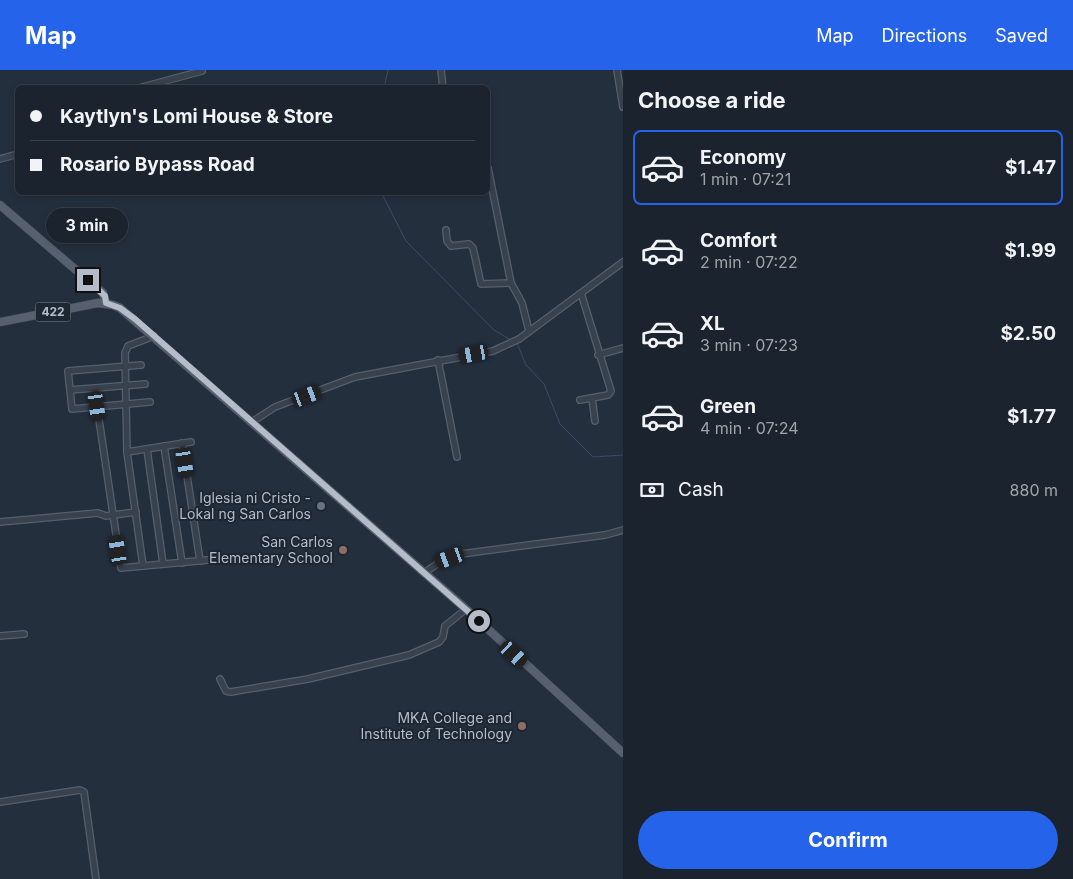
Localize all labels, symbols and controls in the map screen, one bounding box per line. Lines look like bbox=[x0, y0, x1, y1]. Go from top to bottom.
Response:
text: Map bbox=[25, 21, 76, 50]
text: Map bbox=[816, 25, 854, 46]
text: Directions bbox=[882, 25, 967, 46]
text: Saved bbox=[995, 25, 1048, 46]
text: Choose a ride bbox=[638, 87, 786, 113]
text: Kaytlyn's Lomi House & Store bbox=[60, 105, 333, 128]
icon: car bbox=[640, 145, 685, 190]
text: Economy bbox=[700, 146, 786, 169]
text: Rosario Bypass Road bbox=[60, 153, 255, 176]
text: $1.47 bbox=[1005, 156, 1056, 179]
text: 1 min · 07:21 bbox=[700, 169, 791, 189]
callout: 3 min bbox=[47, 208, 129, 242]
text: 3 min bbox=[65, 215, 109, 235]
icon: car bbox=[640, 228, 685, 273]
text: Comfort bbox=[700, 229, 777, 252]
text: $1.99 bbox=[1005, 239, 1056, 262]
text: 2 min · 07:22 bbox=[700, 252, 798, 272]
route end bbox=[77, 269, 99, 291]
road number: 422 bbox=[36, 302, 70, 322]
icon: car bbox=[640, 311, 685, 356]
text: XL bbox=[700, 312, 725, 335]
text: $2.50 bbox=[1000, 322, 1056, 345]
text: 3 min · 07:23 bbox=[700, 335, 798, 355]
car bbox=[457, 344, 490, 364]
car bbox=[290, 384, 323, 408]
car bbox=[87, 390, 106, 422]
icon: car bbox=[640, 394, 685, 439]
text: Green bbox=[700, 395, 756, 418]
text: $1.77 bbox=[1007, 405, 1056, 428]
text: 4 min · 07:24 bbox=[700, 418, 799, 438]
car bbox=[175, 447, 194, 479]
icon: cash bbox=[638, 476, 666, 504]
text: Cash bbox=[678, 478, 724, 501]
text: 880 m bbox=[1010, 480, 1058, 500]
place label: Iglesia ni Cristo - Lokal ng San Carlos bbox=[179, 489, 311, 522]
marker: Iglesia ni Cristo - Lokal ng San Carlos bbox=[315, 500, 327, 512]
place label: San Carlos Elementary School bbox=[209, 533, 333, 566]
car bbox=[108, 534, 127, 566]
marker: San Carlos Elementary School bbox=[337, 544, 349, 556]
car bbox=[433, 546, 466, 570]
route start bbox=[468, 610, 490, 632]
car bbox=[497, 638, 530, 670]
place label: MKA College and Institute of Technology bbox=[360, 709, 512, 742]
marker: MKA College and Institute of Technology bbox=[516, 720, 528, 732]
button: Confirm bbox=[638, 811, 1058, 869]

